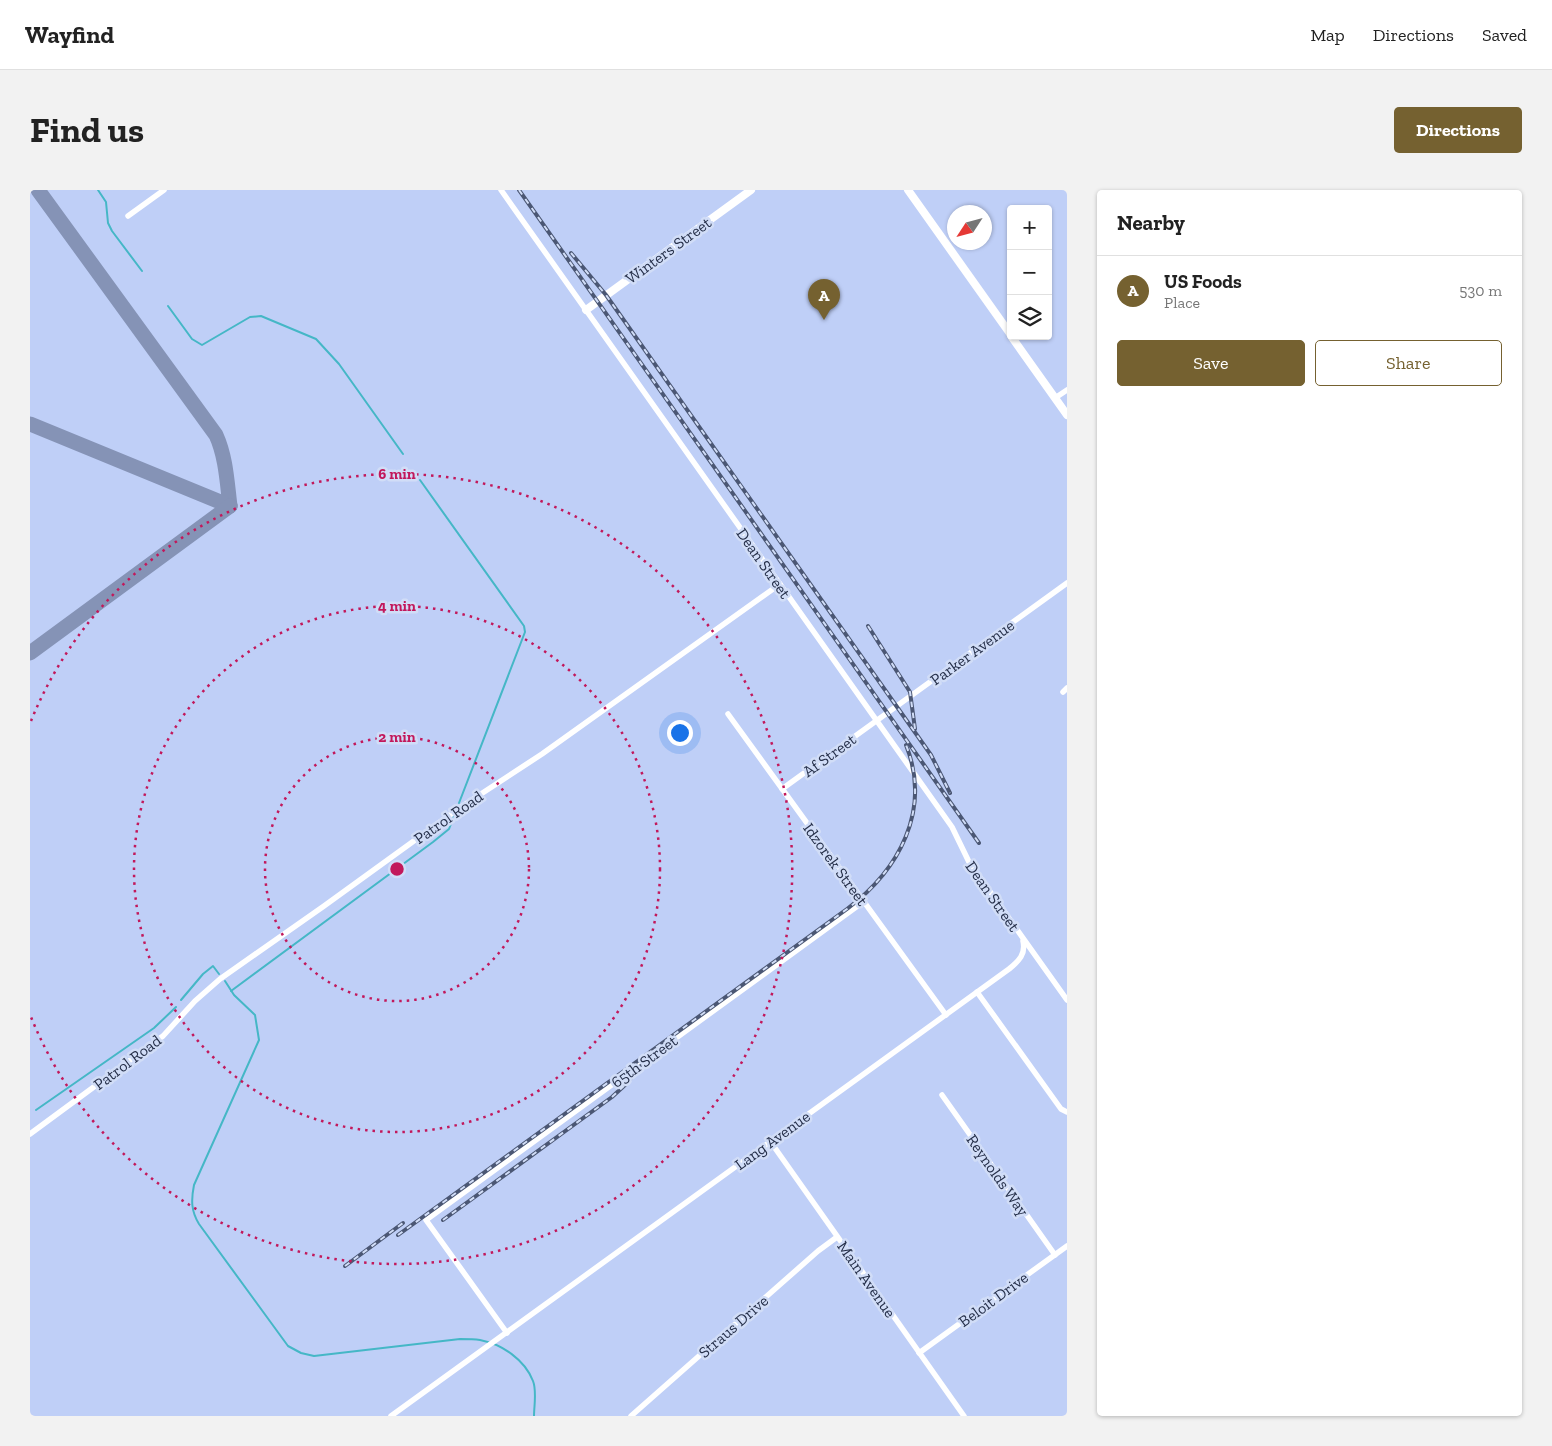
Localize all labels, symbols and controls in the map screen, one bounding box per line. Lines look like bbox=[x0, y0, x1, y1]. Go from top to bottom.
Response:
text: Wayfind bbox=[25, 20, 114, 49]
text: Map bbox=[1310, 24, 1345, 46]
text: Directions bbox=[1373, 24, 1454, 46]
text: Saved bbox=[1482, 24, 1527, 46]
button: Directions bbox=[1394, 107, 1522, 153]
text: Find us bbox=[30, 109, 144, 151]
north arrow bbox=[947, 205, 992, 250]
map controls bbox=[1007, 205, 1052, 340]
button: + bbox=[1007, 205, 1052, 250]
text: Nearby bbox=[1117, 210, 1185, 235]
street label: Winters Street bbox=[622, 213, 715, 288]
button: − bbox=[1007, 250, 1052, 295]
text: US Foods bbox=[1164, 270, 1242, 293]
pin: A bbox=[808, 279, 840, 320]
text: A bbox=[1128, 281, 1139, 300]
text: 530 m bbox=[1459, 281, 1502, 300]
text: Place bbox=[1164, 293, 1200, 312]
button: layers bbox=[1007, 295, 1052, 340]
button: Save bbox=[1117, 340, 1305, 386]
button: Share bbox=[1315, 340, 1502, 386]
text: 6 min bbox=[378, 465, 416, 483]
street label: Dean Street bbox=[732, 524, 795, 602]
text: 4 min bbox=[378, 597, 416, 615]
street label: Parker Avenue bbox=[927, 616, 1018, 689]
your location bbox=[667, 720, 693, 746]
text: 2 min bbox=[378, 728, 416, 746]
street label: Af Street bbox=[799, 730, 860, 781]
street label: Patrol Road bbox=[410, 787, 487, 848]
street label: Idzorek Street bbox=[799, 819, 872, 909]
street label: Dean Street bbox=[961, 857, 1024, 935]
centre of rings bbox=[388, 860, 406, 878]
street label: Patrol Road bbox=[90, 1031, 165, 1094]
street label: 65th Street bbox=[607, 1031, 681, 1092]
street label: Lang Avenue bbox=[731, 1107, 814, 1174]
street label: Reynolds Way bbox=[962, 1131, 1033, 1220]
street label: Main Avenue bbox=[833, 1237, 900, 1321]
street label: Beloit Drive bbox=[955, 1268, 1032, 1331]
street label: Straus Drive bbox=[695, 1291, 772, 1362]

